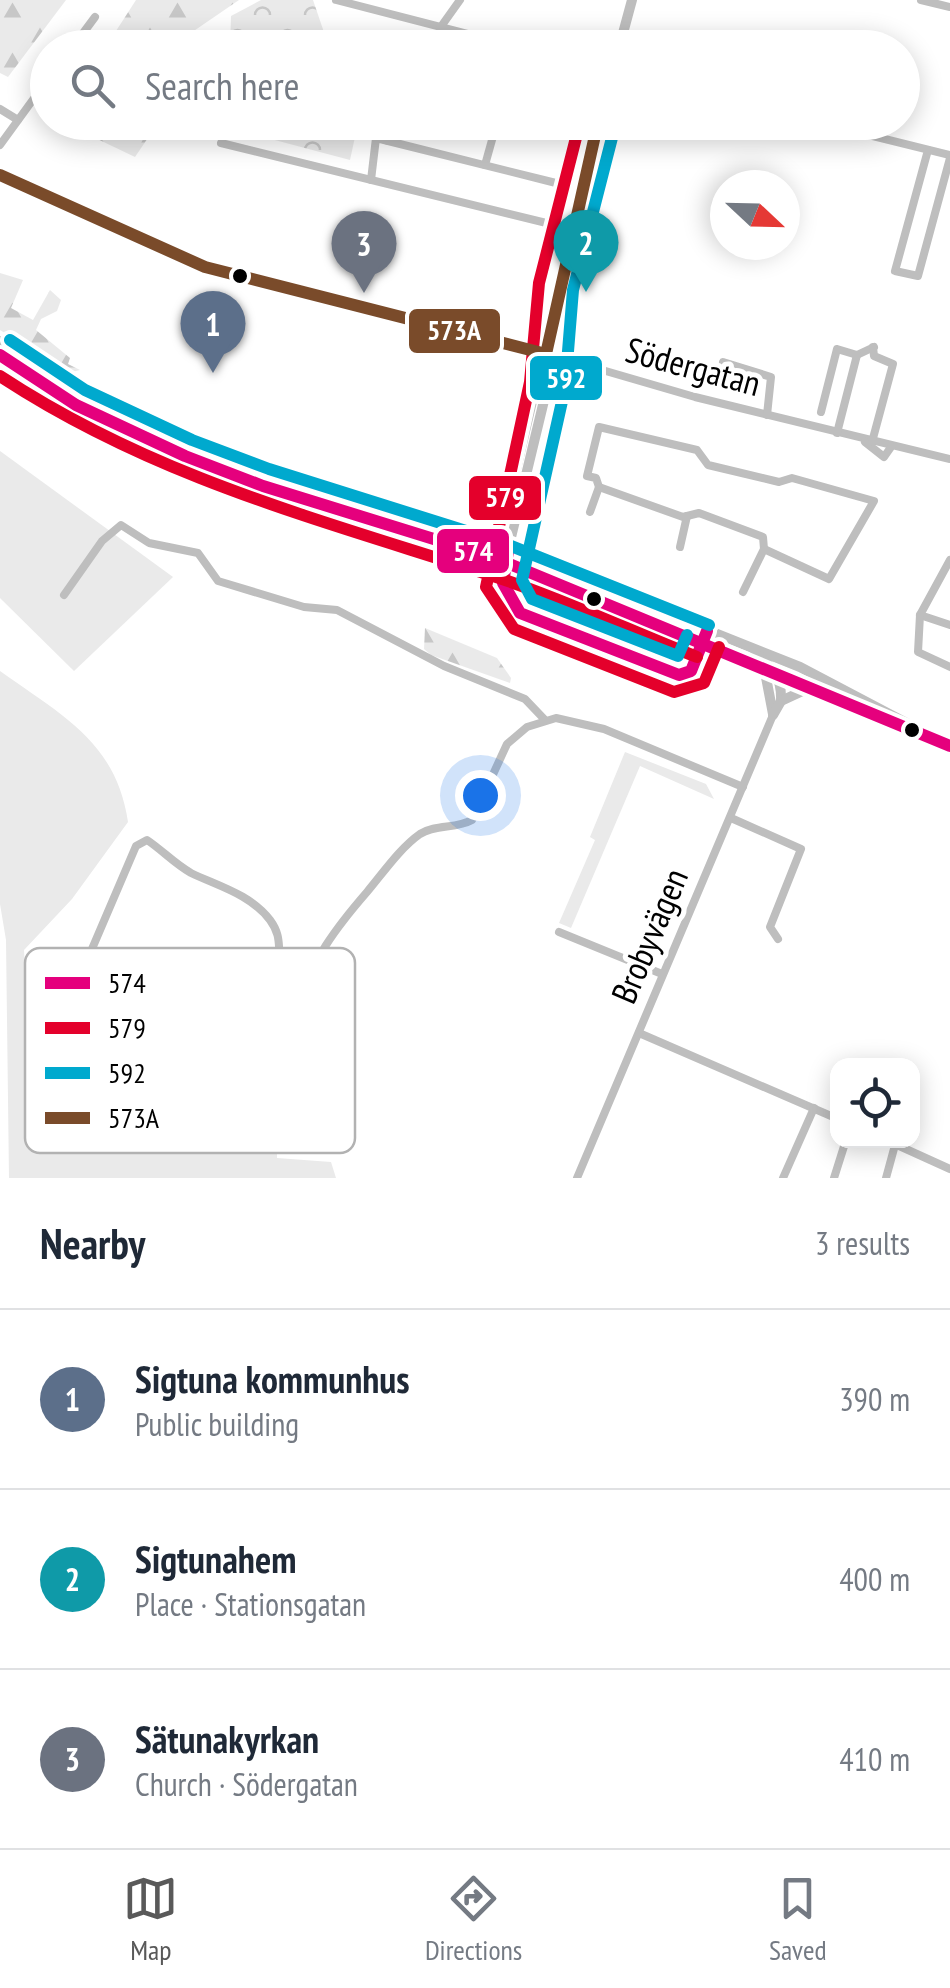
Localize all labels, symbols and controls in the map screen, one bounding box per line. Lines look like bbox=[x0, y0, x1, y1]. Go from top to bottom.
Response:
search box bbox=[30, 30, 920, 140]
icon: search bbox=[65, 58, 120, 113]
text: Search here bbox=[145, 61, 299, 110]
north arrow bbox=[710, 170, 800, 260]
pin: 3 bbox=[332, 210, 396, 293]
pin: 2 bbox=[554, 210, 618, 292]
unlabelled marker bbox=[230, 266, 250, 286]
pin: 1 bbox=[180, 290, 246, 373]
line badge: 573A bbox=[407, 307, 502, 355]
text: 573A bbox=[427, 311, 482, 348]
street label: Södergatan bbox=[621, 326, 766, 406]
line badge: 592 bbox=[528, 354, 604, 402]
text: 592 bbox=[546, 359, 586, 396]
line badge: 579 bbox=[467, 474, 543, 522]
text: 579 bbox=[485, 478, 525, 515]
line badge: 574 bbox=[435, 527, 511, 575]
text: 574 bbox=[453, 532, 494, 569]
unlabelled marker bbox=[584, 589, 604, 609]
unlabelled marker bbox=[902, 720, 922, 740]
your location bbox=[455, 770, 506, 821]
street label: Brobyvägen bbox=[600, 861, 698, 1010]
legend bbox=[25, 948, 355, 1153]
text: 574 bbox=[108, 964, 146, 1001]
text: 579 bbox=[108, 1009, 146, 1046]
text: 592 bbox=[108, 1054, 146, 1091]
map controls bbox=[830, 1058, 920, 1148]
button: locate bbox=[830, 1058, 920, 1148]
text: 573A bbox=[108, 1099, 160, 1136]
text: Nearby bbox=[40, 1216, 145, 1271]
text: 3 results bbox=[815, 1222, 910, 1264]
text: Sigtuna kommunhus bbox=[135, 1354, 410, 1403]
text: 1 bbox=[65, 1378, 80, 1420]
text: 390 m bbox=[839, 1378, 910, 1420]
text: Public building bbox=[135, 1403, 299, 1445]
text: Sigtunahem bbox=[135, 1534, 296, 1583]
text: 2 bbox=[65, 1558, 80, 1600]
text: 400 m bbox=[839, 1558, 910, 1600]
text: Place · Stationsgatan bbox=[135, 1583, 366, 1625]
text: Sätunakyrkan bbox=[135, 1714, 319, 1763]
text: 3 bbox=[65, 1738, 80, 1780]
text: 410 m bbox=[839, 1738, 910, 1780]
text: Church · Södergatan bbox=[135, 1763, 358, 1805]
tab: Map bbox=[123, 1871, 178, 1968]
tab: Directions bbox=[425, 1871, 522, 1968]
tab: Saved bbox=[769, 1871, 827, 1968]

